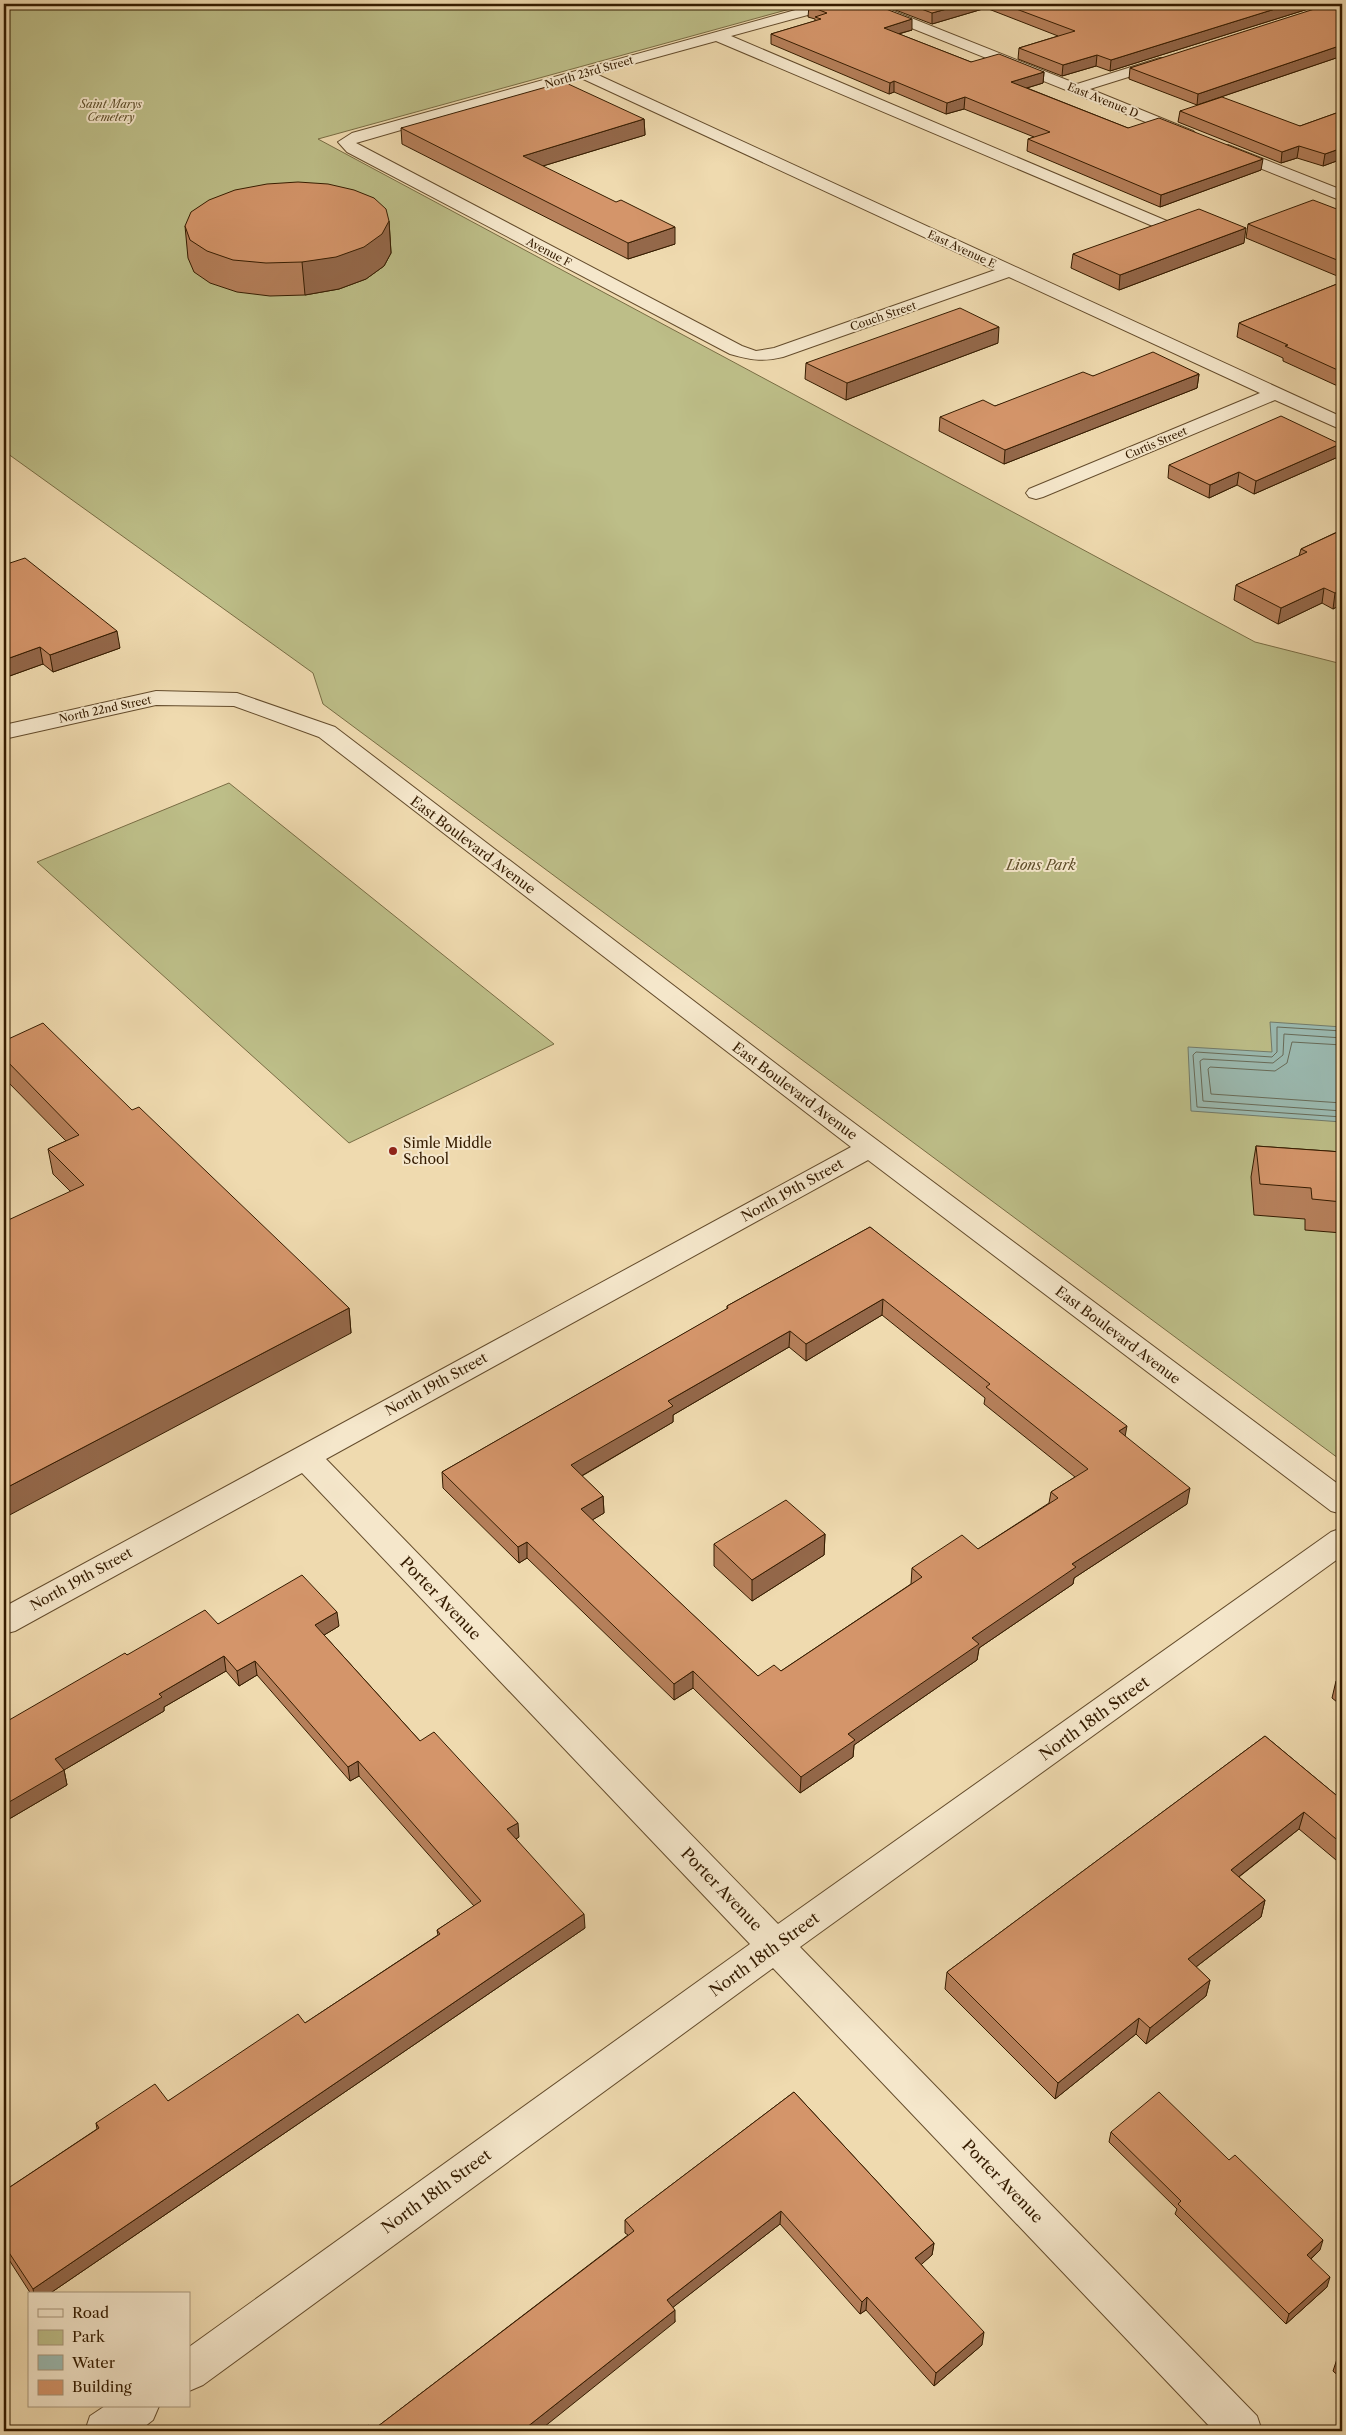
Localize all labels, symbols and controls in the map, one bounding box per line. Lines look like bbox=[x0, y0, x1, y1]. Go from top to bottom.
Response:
street label: North 23rd Street bbox=[543, 53, 635, 91]
street label: East Avenue D bbox=[1065, 79, 1141, 121]
park label: Saint Marys Cemetery bbox=[79, 97, 142, 124]
street label: East Avenue E bbox=[925, 227, 999, 271]
street label: Avenue F bbox=[523, 234, 574, 270]
street label: Couch Street bbox=[848, 298, 918, 334]
street label: Curtis Street bbox=[1123, 424, 1189, 462]
street label: North 22nd Street bbox=[57, 692, 153, 726]
street label: East Boulevard Avenue bbox=[407, 792, 539, 898]
park label: Lions Park bbox=[1005, 856, 1077, 874]
street label: East Boulevard Avenue bbox=[729, 1038, 861, 1144]
place label: Simle Middle School bbox=[403, 1134, 492, 1168]
marker: Simle Middle School bbox=[387, 1145, 399, 1157]
street label: North 19th Street bbox=[738, 1154, 846, 1226]
street label: East Boulevard Avenue bbox=[1052, 1282, 1184, 1388]
street label: North 19th Street bbox=[382, 1348, 490, 1420]
street label: North 19th Street bbox=[27, 1543, 135, 1615]
street label: Porter Avenue bbox=[396, 1552, 486, 1644]
street label: North 18th Street bbox=[1035, 1671, 1153, 1765]
street label: Porter Avenue bbox=[677, 1843, 767, 1935]
street label: North 18th Street bbox=[705, 1907, 823, 2001]
street label: Porter Avenue bbox=[958, 2135, 1048, 2227]
street label: North 18th Street bbox=[377, 2144, 495, 2238]
legend bbox=[28, 2292, 190, 2408]
text: Road bbox=[72, 2303, 109, 2322]
text: Park bbox=[72, 2327, 106, 2346]
text: Water bbox=[71, 2353, 116, 2372]
text: Building bbox=[72, 2377, 132, 2396]

